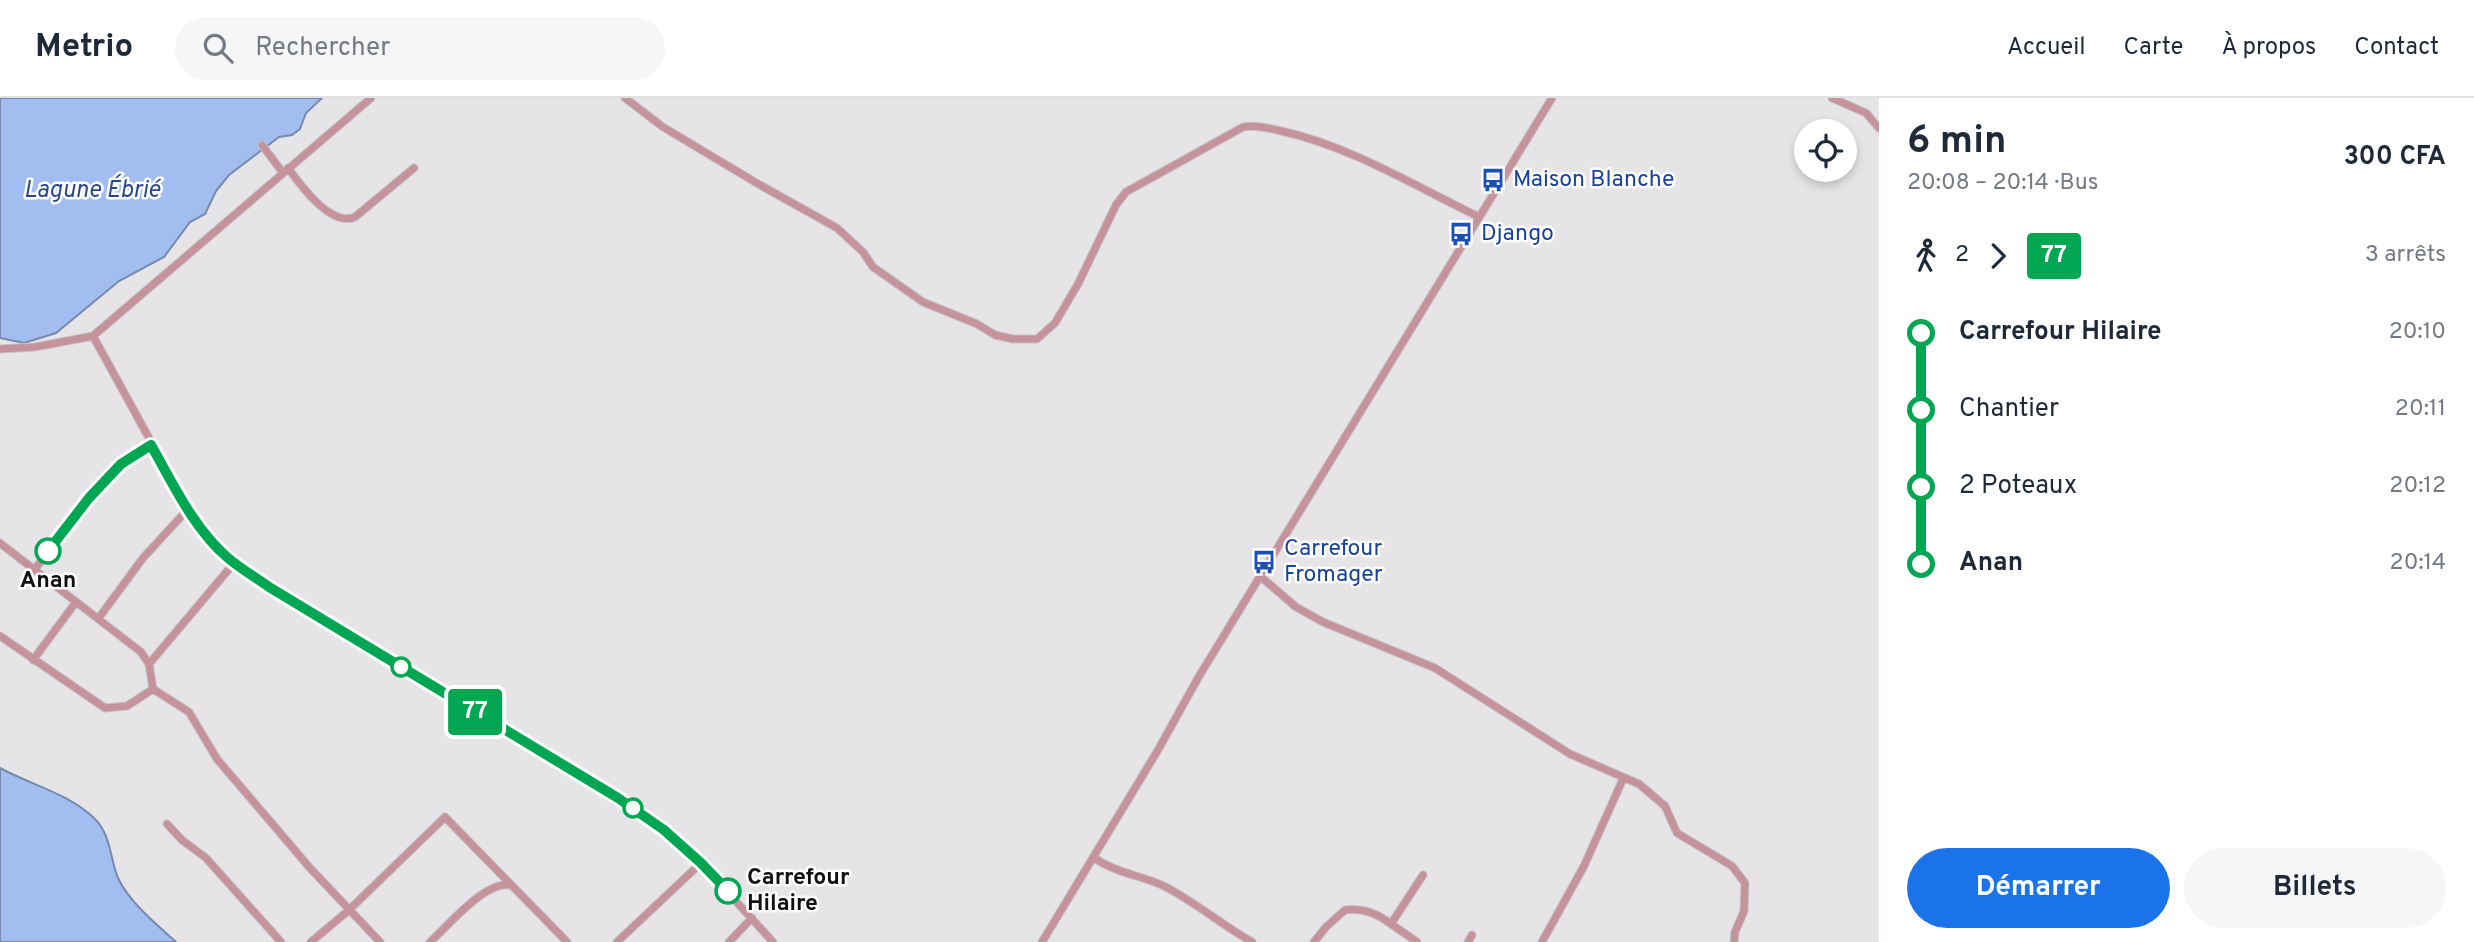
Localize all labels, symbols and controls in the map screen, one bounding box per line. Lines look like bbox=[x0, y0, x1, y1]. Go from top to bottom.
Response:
search box bbox=[175, 17, 665, 80]
text: Metrio bbox=[35, 27, 133, 69]
icon: search bbox=[199, 29, 237, 67]
text: Rechercher bbox=[255, 32, 390, 65]
text: Accueil bbox=[2007, 33, 2086, 63]
text: Carte bbox=[2124, 33, 2183, 63]
text: À propos bbox=[2221, 33, 2316, 63]
text: Contact bbox=[2354, 33, 2439, 63]
text: 6 min bbox=[1907, 118, 2006, 167]
map controls bbox=[1794, 119, 1857, 182]
button: locate bbox=[1794, 119, 1857, 182]
text: 300 CFA bbox=[2343, 141, 2446, 174]
bus stop icon: Maison Blanche bbox=[1479, 166, 1507, 194]
place label: Maison Blanche bbox=[1513, 166, 1674, 195]
text: 20:08 – 20:14 · Bus bbox=[1907, 169, 2098, 198]
water label: Lagune Ébrié bbox=[24, 174, 162, 206]
bus stop icon: Django bbox=[1447, 220, 1475, 248]
place label: Django bbox=[1481, 220, 1554, 249]
icon: walk bbox=[1907, 237, 1945, 275]
icon: forward bbox=[1979, 237, 2017, 275]
text: 2 bbox=[1955, 241, 1969, 270]
text: 77 bbox=[2041, 241, 2067, 271]
text: 3 arrêts bbox=[2365, 241, 2446, 270]
text: Carrefour Hilaire bbox=[1959, 316, 2162, 349]
text: 20:10 bbox=[2389, 318, 2446, 347]
text: Chantier bbox=[1959, 393, 2059, 426]
text: 20:11 bbox=[2395, 395, 2446, 424]
text: 2 Poteaux bbox=[1959, 470, 2077, 503]
text: 20:12 bbox=[2389, 472, 2446, 501]
place label: Carrefour Fromager bbox=[1284, 535, 1383, 590]
marker: Anan bbox=[35, 538, 61, 564]
text: Anan bbox=[1959, 547, 2023, 580]
bus stop icon: Carrefour Fromager bbox=[1250, 548, 1278, 576]
text: 20:14 bbox=[2390, 549, 2446, 578]
place label: Anan bbox=[20, 567, 76, 596]
unlabelled marker bbox=[391, 657, 411, 677]
line badge: 77 bbox=[444, 689, 506, 735]
text: 77 bbox=[462, 697, 488, 727]
unlabelled marker bbox=[623, 798, 643, 818]
button: Démarrer bbox=[1907, 848, 2170, 928]
button: Billets bbox=[2184, 848, 2446, 928]
place label: Carrefour Hilaire bbox=[747, 864, 850, 919]
marker: Carrefour Hilaire bbox=[715, 878, 741, 904]

